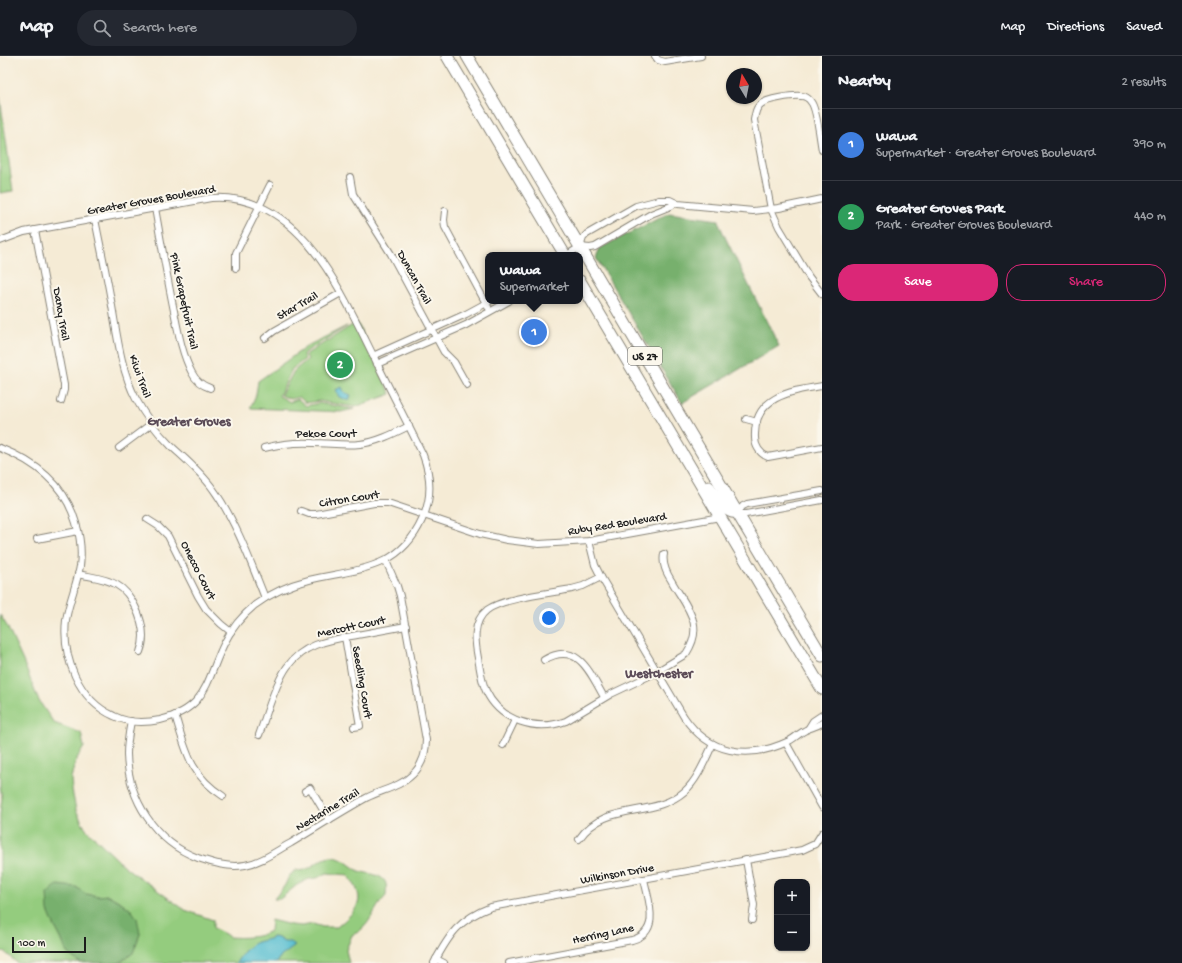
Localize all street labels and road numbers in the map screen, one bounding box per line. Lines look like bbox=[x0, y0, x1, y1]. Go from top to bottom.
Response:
street label: Greater Groves Boulevard bbox=[86, 183, 217, 219]
street label: Duncan Trail bbox=[392, 248, 434, 308]
street label: Pink Grapefruit Trail bbox=[166, 251, 200, 351]
street label: Dancy Trail bbox=[48, 286, 72, 342]
street label: Star Trail bbox=[275, 289, 321, 324]
road number: US 27 bbox=[628, 347, 662, 365]
street label: Kiwi Trail bbox=[125, 353, 153, 400]
street label: Pekoe Court bbox=[295, 428, 358, 442]
street label: Citron Court bbox=[318, 488, 381, 512]
street label: Ruby Red Boulevard bbox=[567, 510, 668, 540]
street label: Onecco Court bbox=[176, 539, 218, 604]
street label: Mercott Court bbox=[316, 614, 388, 642]
street label: Seedling Court bbox=[348, 645, 374, 721]
street label: Nectarine Trail bbox=[294, 786, 363, 835]
street label: Wilkinson Drive bbox=[579, 861, 656, 888]
street label: Herring Lane bbox=[571, 921, 636, 948]

